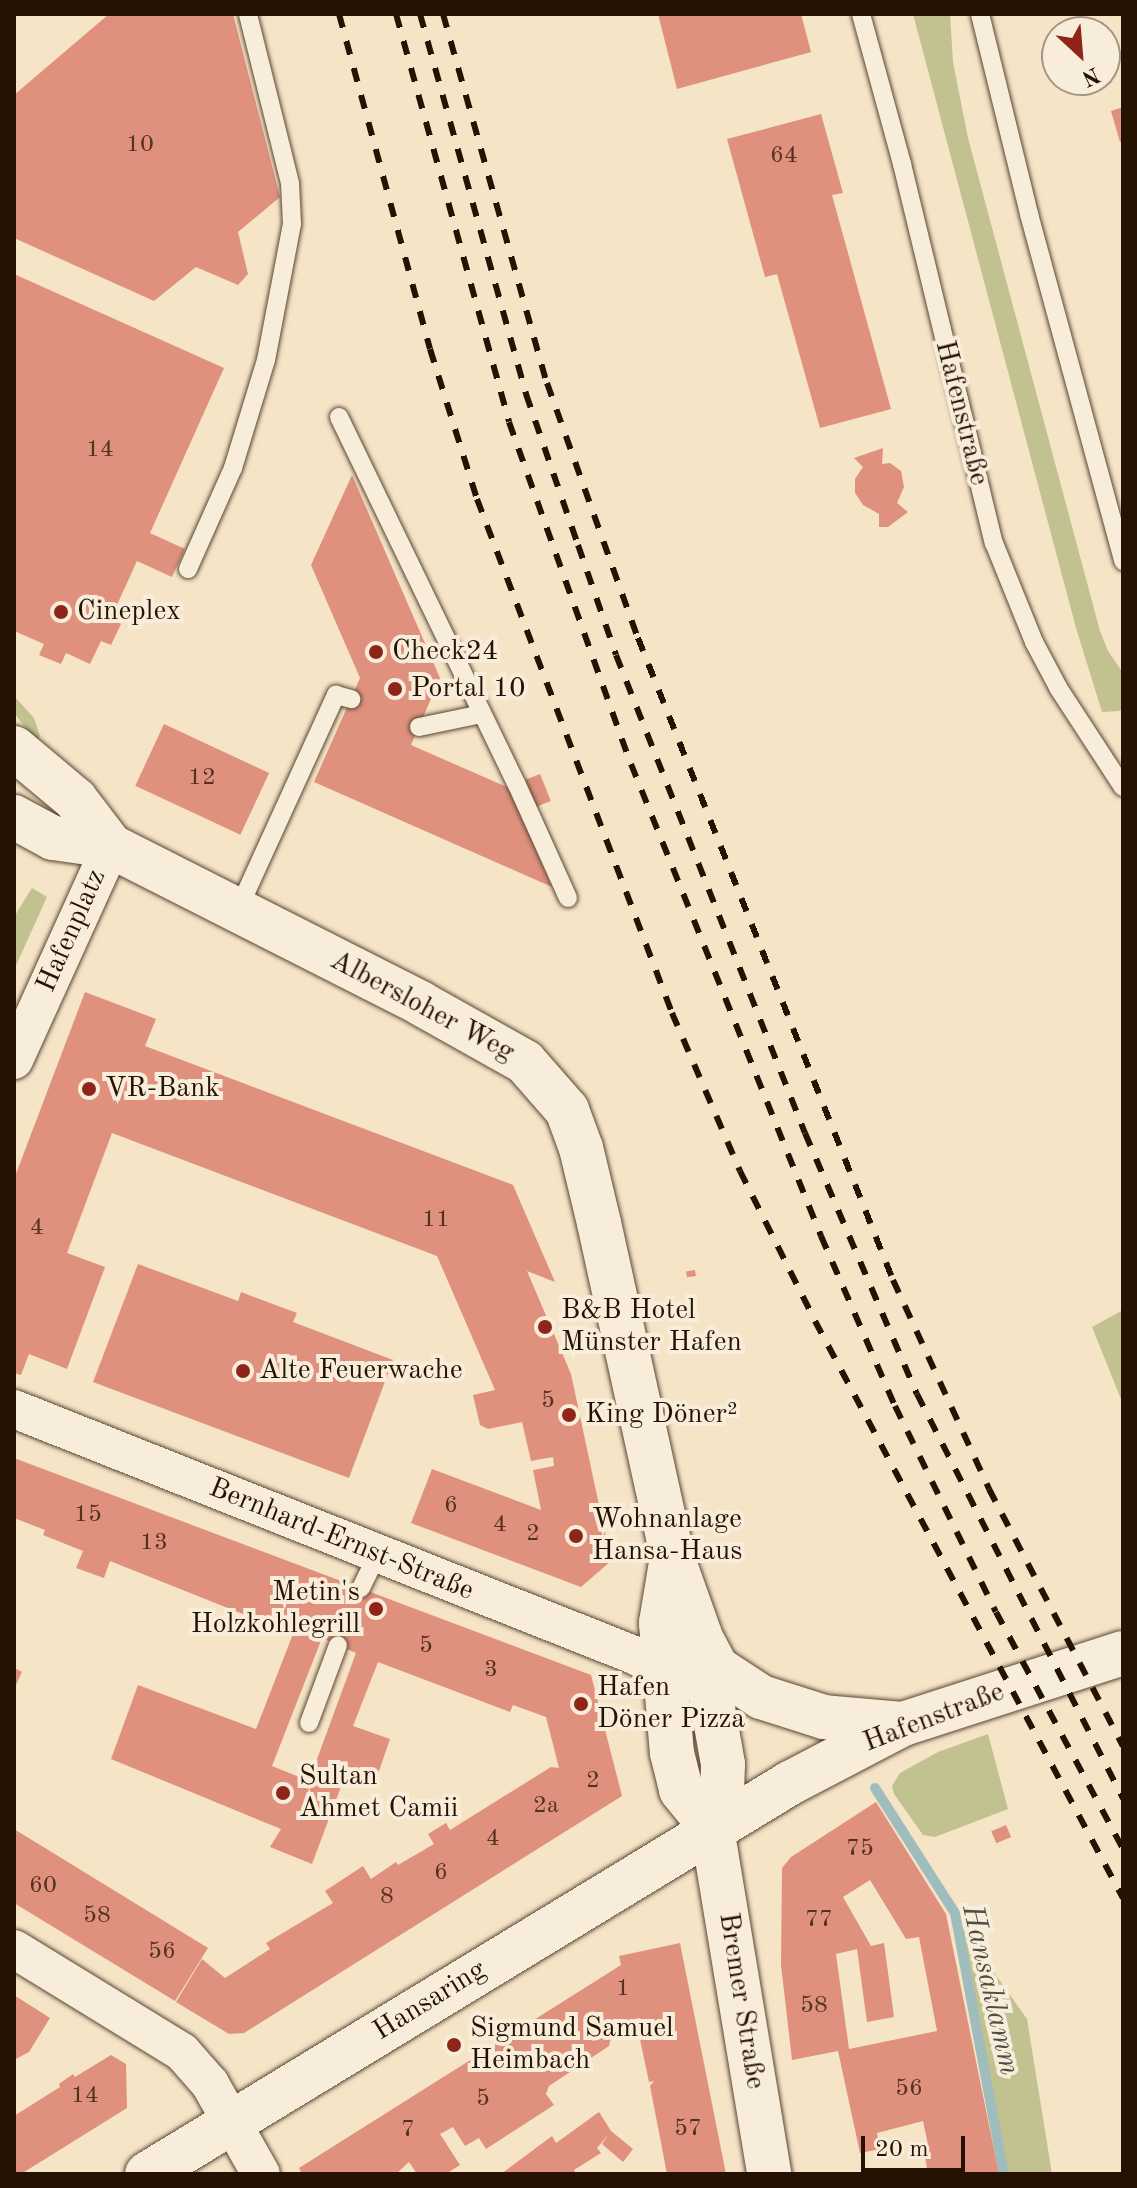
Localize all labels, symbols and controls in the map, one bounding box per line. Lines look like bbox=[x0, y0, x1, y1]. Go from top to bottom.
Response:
north arrow bbox=[1041, 16, 1121, 96]
text: N bbox=[1078, 62, 1103, 89]
house number: 10 bbox=[126, 132, 154, 160]
house number: 64 bbox=[770, 143, 798, 171]
street label: Hafenstraße bbox=[927, 337, 995, 489]
house number: 14 bbox=[86, 437, 114, 465]
place label: Cineplex bbox=[77, 595, 181, 629]
marker: Cineplex bbox=[52, 603, 70, 621]
place label: Check24 bbox=[392, 635, 498, 669]
marker: Check24 bbox=[367, 643, 385, 661]
place label: Portal 10 bbox=[411, 672, 525, 706]
marker: Portal 10 bbox=[386, 680, 404, 698]
house number: 12 bbox=[188, 765, 216, 793]
street label: Hafenplatz bbox=[30, 864, 114, 998]
street label: Albersloher Weg bbox=[324, 944, 520, 1070]
place label: VR-Bank bbox=[105, 1072, 220, 1106]
marker: VR-Bank bbox=[80, 1080, 98, 1098]
house number: 11 bbox=[422, 1207, 450, 1235]
house number: 4 bbox=[30, 1215, 44, 1243]
place label: B&B Hotel Münster Hafen bbox=[561, 1294, 742, 1360]
marker: B&B Hotel Münster Hafen bbox=[536, 1318, 554, 1336]
place label: Alte Feuerwache bbox=[259, 1354, 463, 1388]
marker: Alte Feuerwache bbox=[234, 1362, 252, 1380]
house number: 5 bbox=[541, 1388, 555, 1416]
place label: King Döner² bbox=[585, 1398, 738, 1432]
marker: King Döner² bbox=[560, 1406, 578, 1424]
street label: Bernhard-Ernst-Straße bbox=[204, 1471, 478, 1609]
house number: 6 bbox=[444, 1493, 458, 1521]
house number: 15 bbox=[74, 1502, 102, 1530]
place label: Wohnanlage Hansa-Haus bbox=[592, 1503, 742, 1569]
house number: 4 bbox=[493, 1512, 507, 1540]
house number: 2 bbox=[526, 1521, 540, 1549]
marker: Wohnanlage Hansa-Haus bbox=[567, 1527, 585, 1545]
house number: 13 bbox=[140, 1530, 168, 1558]
place label: Metin's Holzkohlegrill bbox=[191, 1576, 360, 1642]
marker: Metin's Holzkohlegrill bbox=[367, 1600, 385, 1618]
house number: 5 bbox=[419, 1633, 433, 1661]
house number: 3 bbox=[484, 1657, 498, 1685]
place label: Hafen Döner Pizza bbox=[597, 1671, 745, 1737]
street label: Hafenstraße bbox=[859, 1676, 1009, 1760]
marker: Hafen Döner Pizza bbox=[572, 1695, 590, 1713]
place label: Sultan Ahmet Camii bbox=[299, 1760, 458, 1826]
house number: 2 bbox=[586, 1768, 600, 1796]
marker: Sultan Ahmet Camii bbox=[274, 1784, 292, 1802]
house number: 2a bbox=[533, 1793, 559, 1821]
house number: 4 bbox=[486, 1826, 500, 1854]
house number: 75 bbox=[846, 1836, 874, 1864]
house number: 6 bbox=[434, 1860, 448, 1888]
house number: 60 bbox=[29, 1873, 57, 1901]
house number: 8 bbox=[380, 1884, 394, 1912]
water label: Hansaklamm bbox=[953, 1901, 1027, 2079]
house number: 58 bbox=[83, 1903, 111, 1931]
house number: 77 bbox=[805, 1907, 833, 1935]
street label: Bremer Straße bbox=[710, 1910, 772, 2092]
house number: 56 bbox=[148, 1939, 176, 1967]
street label: Hansaring bbox=[368, 1953, 492, 2049]
house number: 1 bbox=[616, 1976, 630, 2004]
house number: 58 bbox=[800, 1993, 828, 2021]
place label: Sigmund Samuel Heimbach bbox=[470, 2012, 674, 2078]
marker: Sigmund Samuel Heimbach bbox=[445, 2036, 463, 2054]
house number: 56 bbox=[895, 2076, 923, 2104]
house number: 14 bbox=[71, 2083, 99, 2111]
house number: 5 bbox=[476, 2086, 490, 2114]
house number: 57 bbox=[674, 2116, 702, 2144]
house number: 7 bbox=[401, 2117, 415, 2145]
scale bar bbox=[865, 2120, 969, 2170]
text: 20 m bbox=[875, 2138, 929, 2162]

